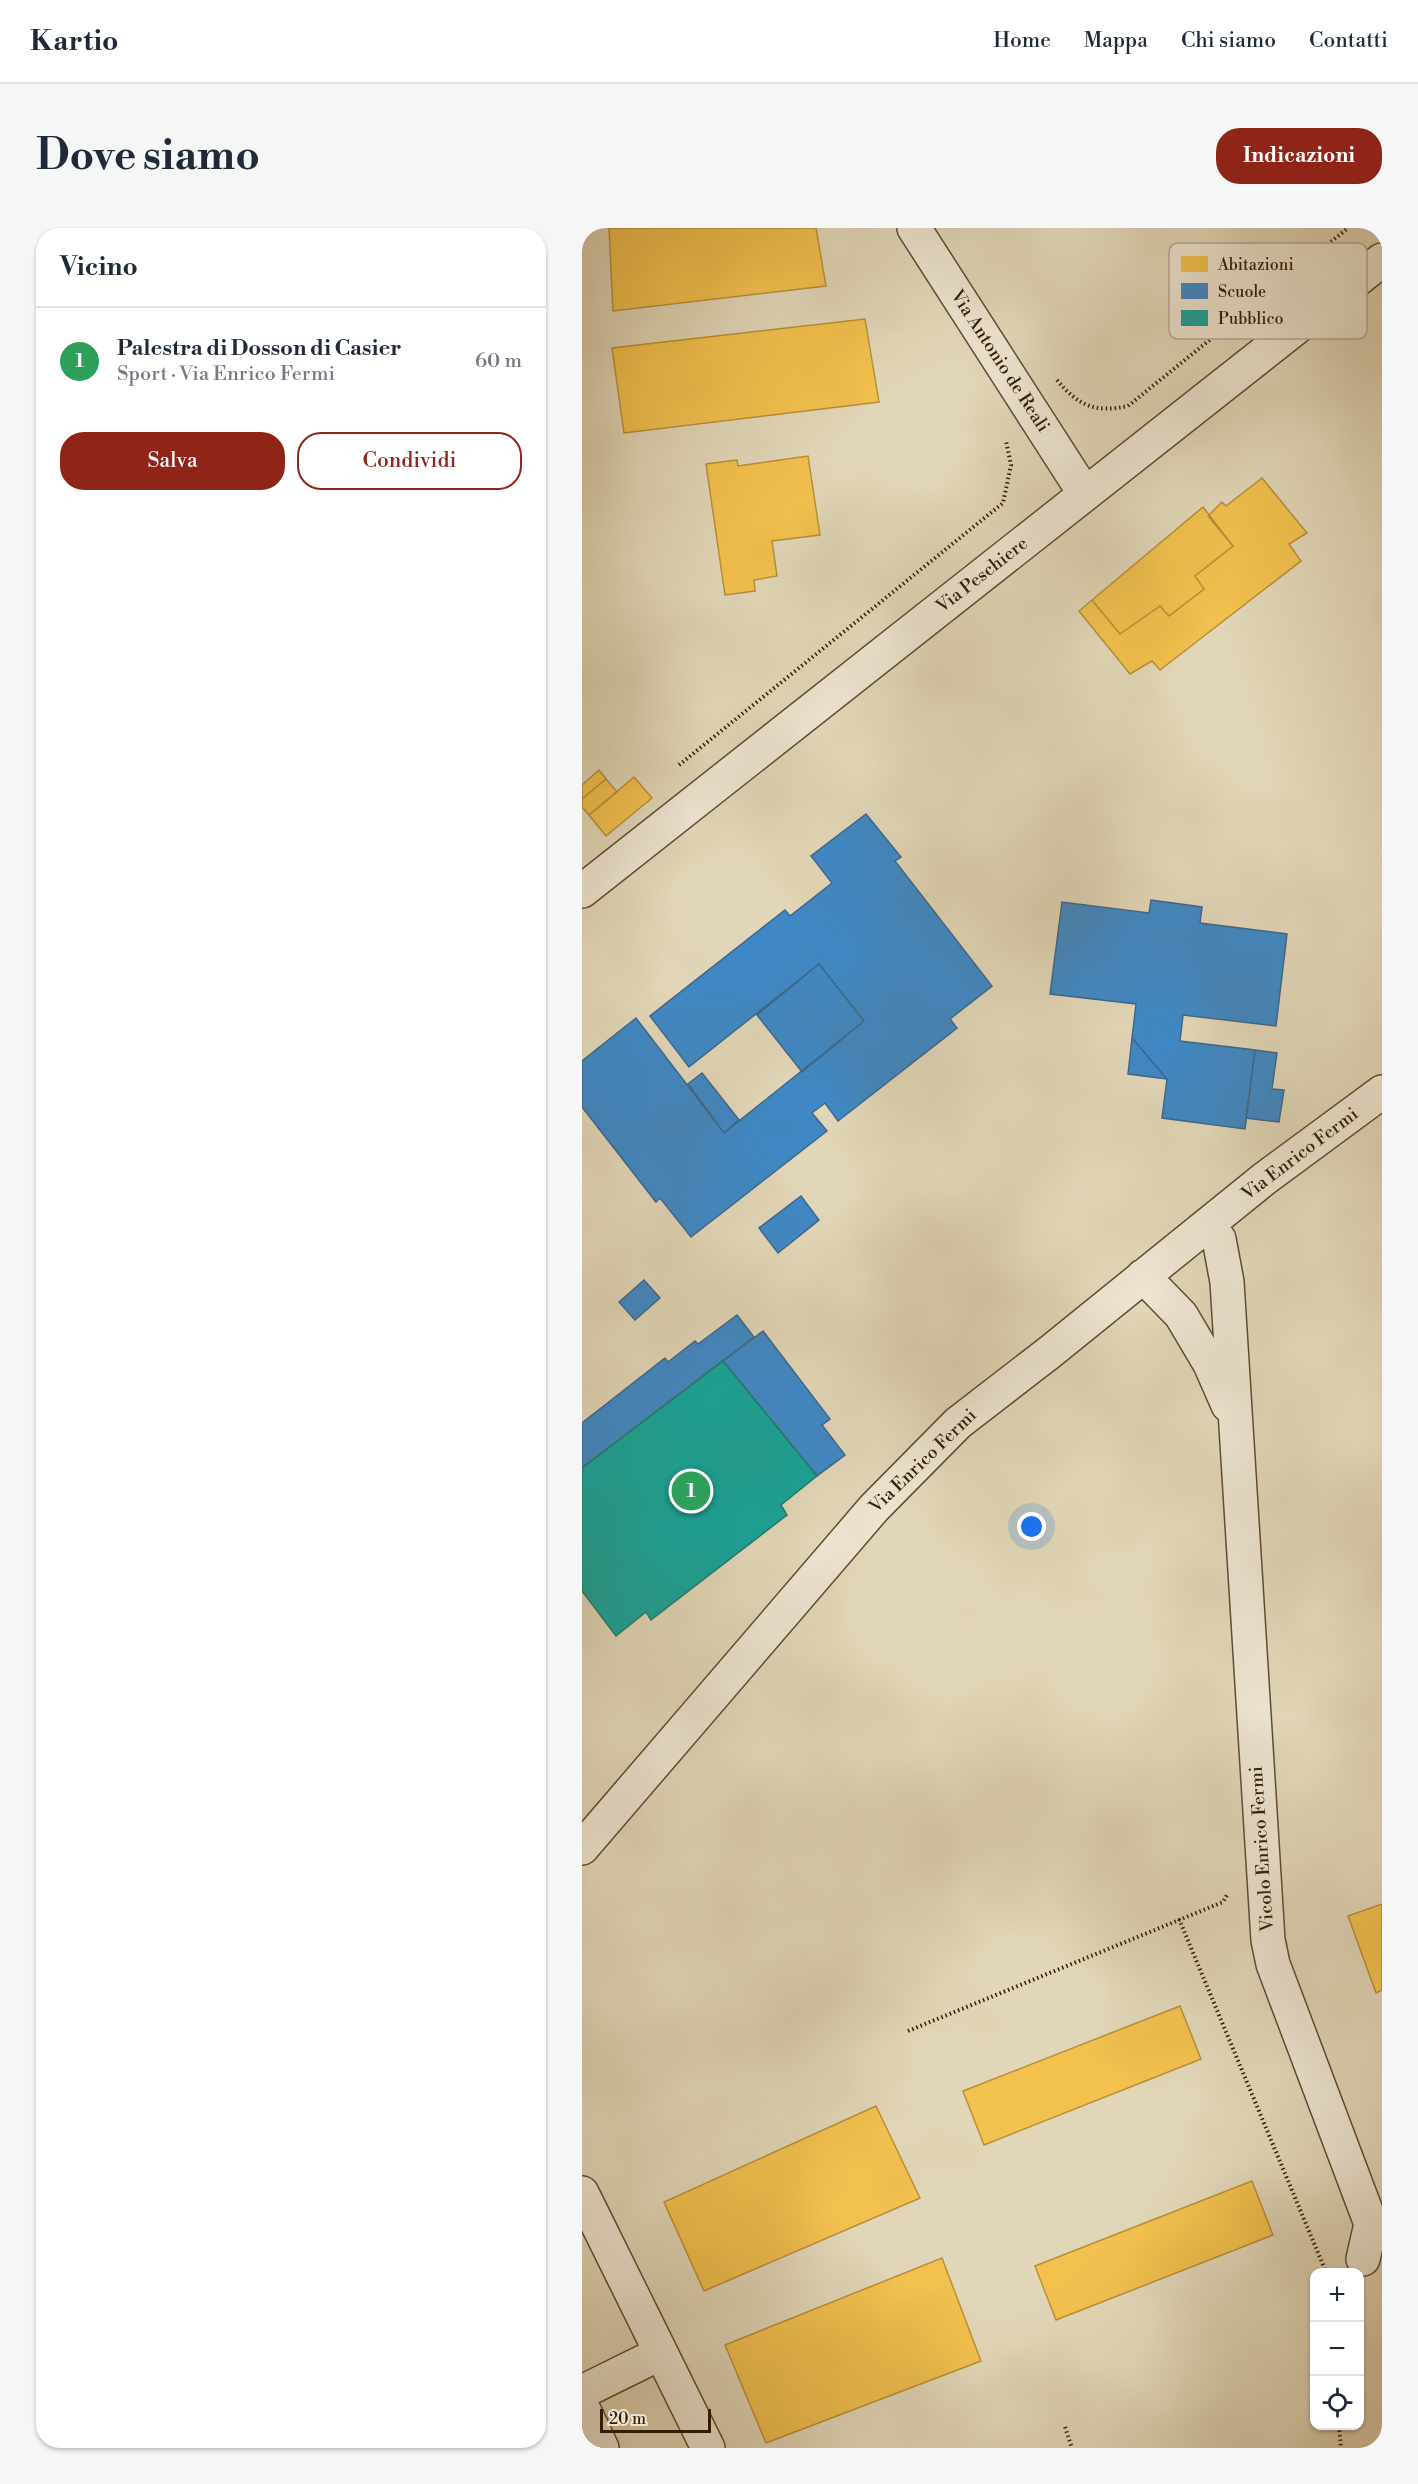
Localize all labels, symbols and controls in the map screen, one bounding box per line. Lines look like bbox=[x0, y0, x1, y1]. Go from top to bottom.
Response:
text: Kartio bbox=[30, 24, 119, 59]
text: Home bbox=[993, 28, 1051, 54]
text: Mappa bbox=[1084, 28, 1148, 54]
text: Chi siamo bbox=[1181, 28, 1276, 54]
text: Contatti bbox=[1309, 28, 1388, 54]
button: Indicazioni bbox=[1216, 128, 1382, 184]
text: Dove siamo bbox=[36, 130, 260, 183]
legend bbox=[1169, 243, 1367, 339]
text: Vicino bbox=[60, 251, 138, 283]
text: Abitazioni bbox=[1217, 255, 1294, 275]
text: Scuole bbox=[1218, 282, 1266, 302]
street label: Via Antonio de Reali bbox=[945, 285, 1055, 437]
text: Pubblico bbox=[1218, 309, 1284, 329]
text: Palestra di Dosson di Casier bbox=[117, 335, 401, 362]
text: 1 bbox=[75, 349, 84, 374]
text: 60 m bbox=[475, 349, 522, 374]
text: Sport · Via Enrico Fermi bbox=[117, 362, 335, 387]
button: Salva bbox=[60, 432, 285, 490]
button: Condividi bbox=[297, 432, 522, 490]
street label: Via Peschiere bbox=[931, 532, 1032, 619]
street label: Via Enrico Fermi bbox=[1236, 1103, 1363, 1206]
street label: Via Enrico Fermi bbox=[864, 1404, 981, 1519]
pin: 1 bbox=[672, 1468, 710, 1514]
your location bbox=[1017, 1512, 1046, 1541]
street label: Vicolo Enrico Fermi bbox=[1245, 1765, 1279, 1934]
map controls bbox=[1310, 2268, 1364, 2430]
button: + bbox=[1310, 2268, 1364, 2322]
button: − bbox=[1310, 2322, 1364, 2376]
button: locate bbox=[1310, 2376, 1364, 2430]
scale bar bbox=[600, 2406, 711, 2434]
text: 20 m bbox=[609, 2409, 646, 2429]

